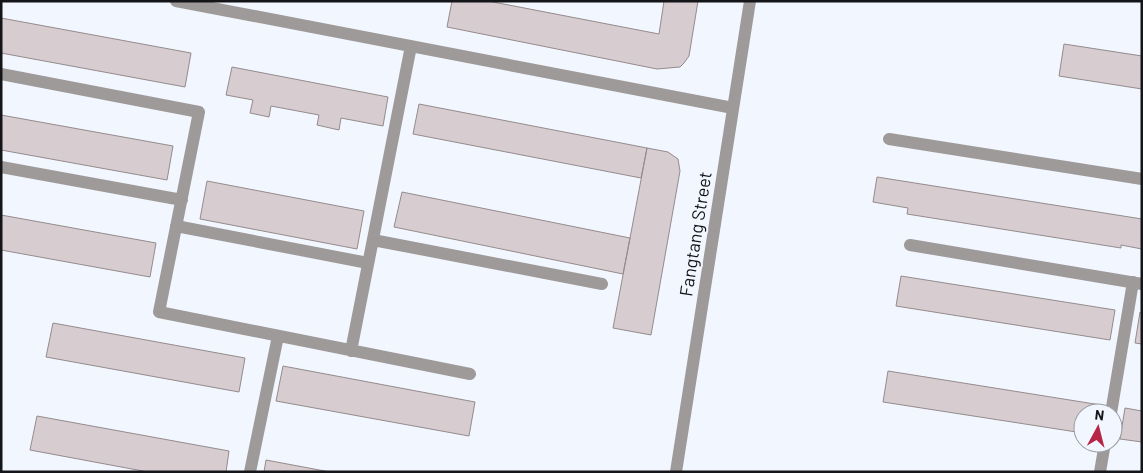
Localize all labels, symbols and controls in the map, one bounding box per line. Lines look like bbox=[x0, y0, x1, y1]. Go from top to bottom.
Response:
street label: Fangtang Street bbox=[674, 170, 716, 298]
north arrow bbox=[1073, 403, 1123, 453]
text: N bbox=[1094, 406, 1105, 424]

